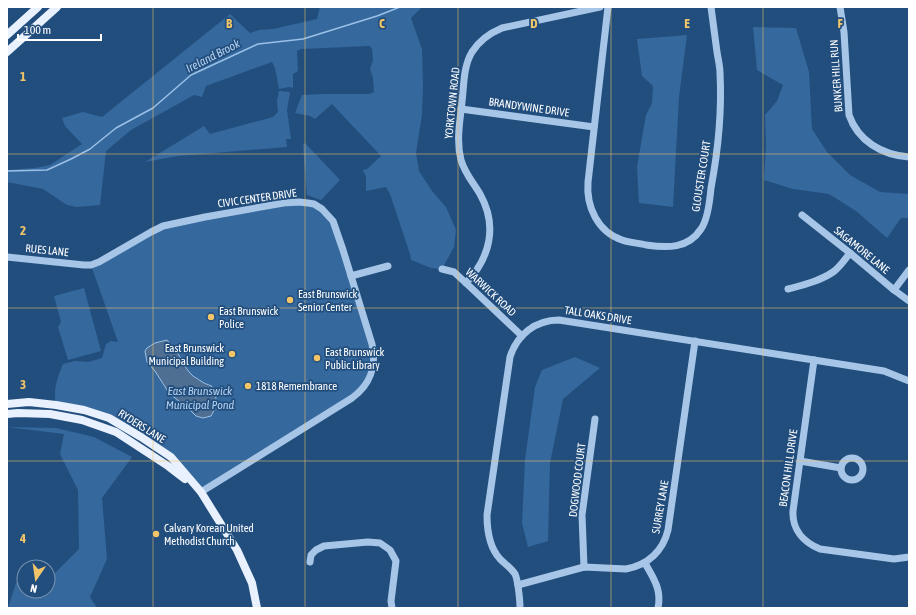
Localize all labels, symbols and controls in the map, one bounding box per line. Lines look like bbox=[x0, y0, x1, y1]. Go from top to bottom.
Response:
scale bar bbox=[18, 16, 101, 42]
text: B bbox=[226, 16, 233, 31]
text: C bbox=[379, 16, 385, 31]
text: D bbox=[530, 16, 538, 31]
text: E bbox=[684, 16, 690, 31]
text: F bbox=[837, 16, 843, 31]
text: 100 m bbox=[24, 23, 51, 37]
water label: Ireland Brook bbox=[184, 36, 243, 76]
street label: BUNKER HILL RUN bbox=[827, 39, 845, 113]
street label: YORKTOWN ROAD bbox=[442, 67, 462, 139]
text: 1 bbox=[20, 69, 26, 84]
street label: BRANDYWINE DRIVE bbox=[488, 95, 570, 119]
street label: GLOUSTER COURT bbox=[689, 139, 713, 212]
street label: CIVIC CENTER DRIVE bbox=[217, 186, 298, 209]
text: 2 bbox=[20, 223, 26, 238]
street label: SAGAMORE LANE bbox=[832, 224, 892, 276]
street label: RUES LANE bbox=[25, 242, 70, 258]
street label: WARWICK ROAD bbox=[463, 266, 519, 318]
place label: East Brunswick Senior Center bbox=[298, 288, 358, 313]
marker: East Brunswick Senior Center bbox=[285, 295, 295, 305]
street label: TALL OAKS DRIVE bbox=[564, 304, 633, 326]
place label: East Brunswick Police bbox=[219, 305, 279, 330]
marker: East Brunswick Police bbox=[206, 312, 216, 322]
place label: East Brunswick Municipal Building bbox=[148, 342, 224, 367]
place label: East Brunswick Public Library bbox=[325, 346, 385, 371]
marker: East Brunswick Municipal Building bbox=[227, 349, 237, 359]
marker: East Brunswick Public Library bbox=[312, 353, 322, 363]
text: 3 bbox=[20, 377, 26, 392]
place label: 1818 Remembrance bbox=[256, 380, 337, 392]
marker: 1818 Remembrance bbox=[243, 381, 253, 391]
water label: East Brunswick Municipal Pond bbox=[166, 384, 235, 412]
street label: RYDERS LANE bbox=[116, 407, 168, 445]
street label: BEACON HILL DRIVE bbox=[777, 428, 799, 508]
street label: DOGWOOD COURT bbox=[566, 442, 588, 518]
street label: SURREY LANE bbox=[649, 479, 671, 535]
place label: Calvary Korean United Methodist Church bbox=[164, 522, 254, 547]
marker: Calvary Korean United Methodist Church bbox=[151, 529, 161, 539]
text: 4 bbox=[19, 531, 26, 546]
north arrow bbox=[16, 559, 56, 599]
text: N bbox=[29, 582, 38, 595]

